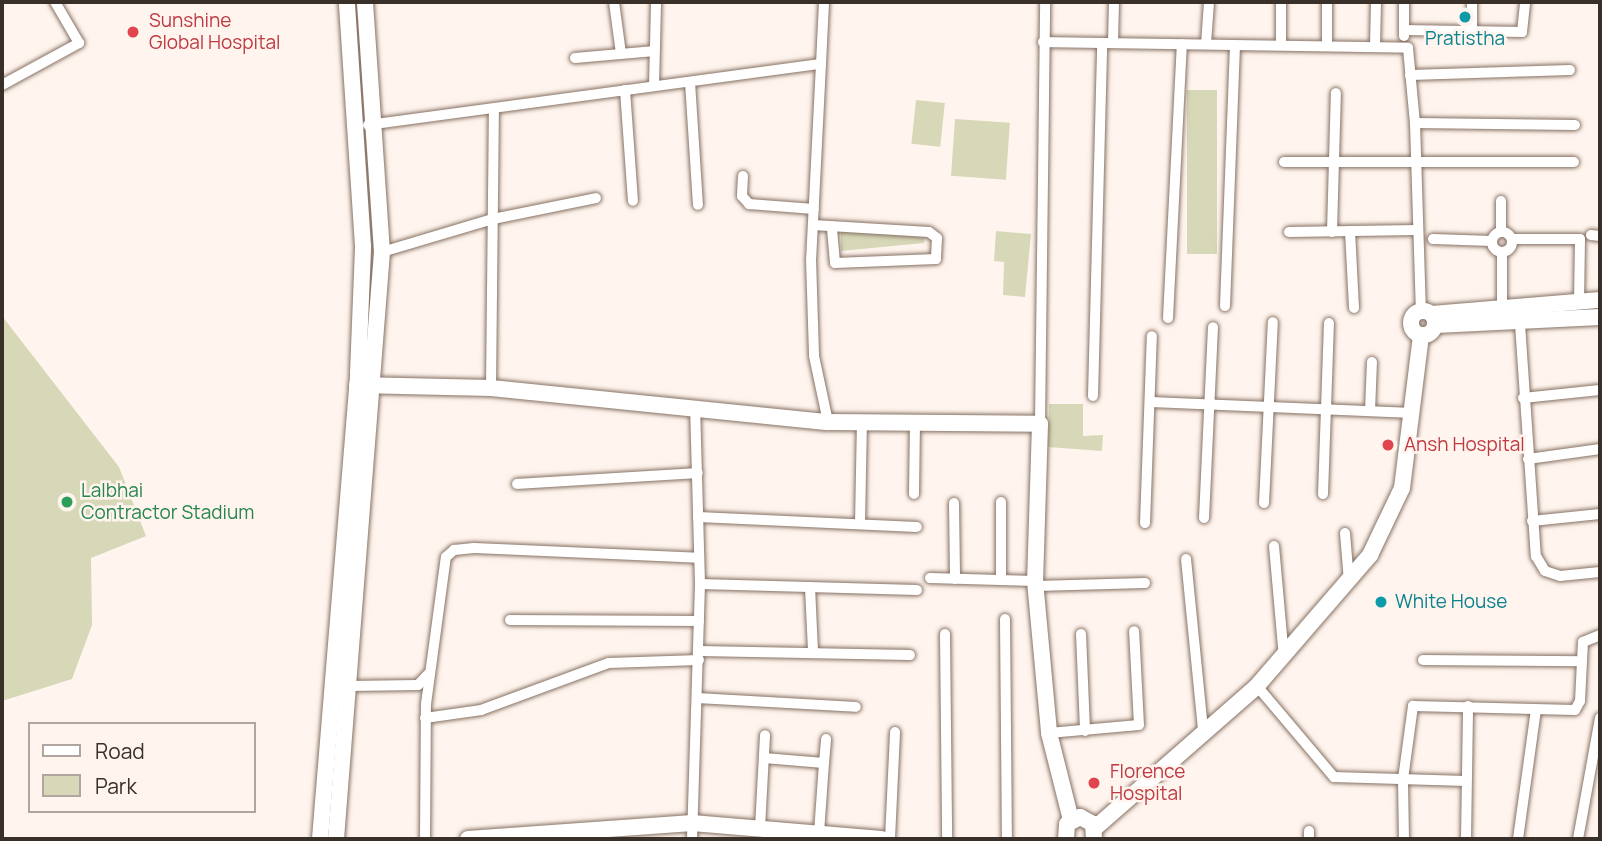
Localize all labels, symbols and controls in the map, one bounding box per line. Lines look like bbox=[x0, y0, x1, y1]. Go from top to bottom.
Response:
marker: Pratistha bbox=[1457, 9, 1473, 25]
place label: Sunshine Global Hospital bbox=[149, 10, 281, 54]
marker: Sunshine Global Hospital bbox=[123, 22, 143, 42]
place label: Pratistha bbox=[1425, 28, 1505, 50]
place label: Ansh Hospital bbox=[1404, 434, 1525, 456]
marker: Ansh Hospital bbox=[1378, 435, 1398, 455]
place label: Lalbhai Contractor Stadium bbox=[81, 480, 254, 524]
marker: Lalbhai Contractor Stadium bbox=[59, 494, 75, 510]
place label: White House bbox=[1395, 591, 1507, 613]
marker: White House bbox=[1373, 594, 1389, 610]
legend bbox=[28, 722, 256, 813]
text: Road bbox=[95, 737, 145, 765]
place label: Florence Hospital bbox=[1110, 761, 1185, 805]
text: Park bbox=[95, 772, 137, 800]
marker: Florence Hospital bbox=[1084, 773, 1104, 793]

